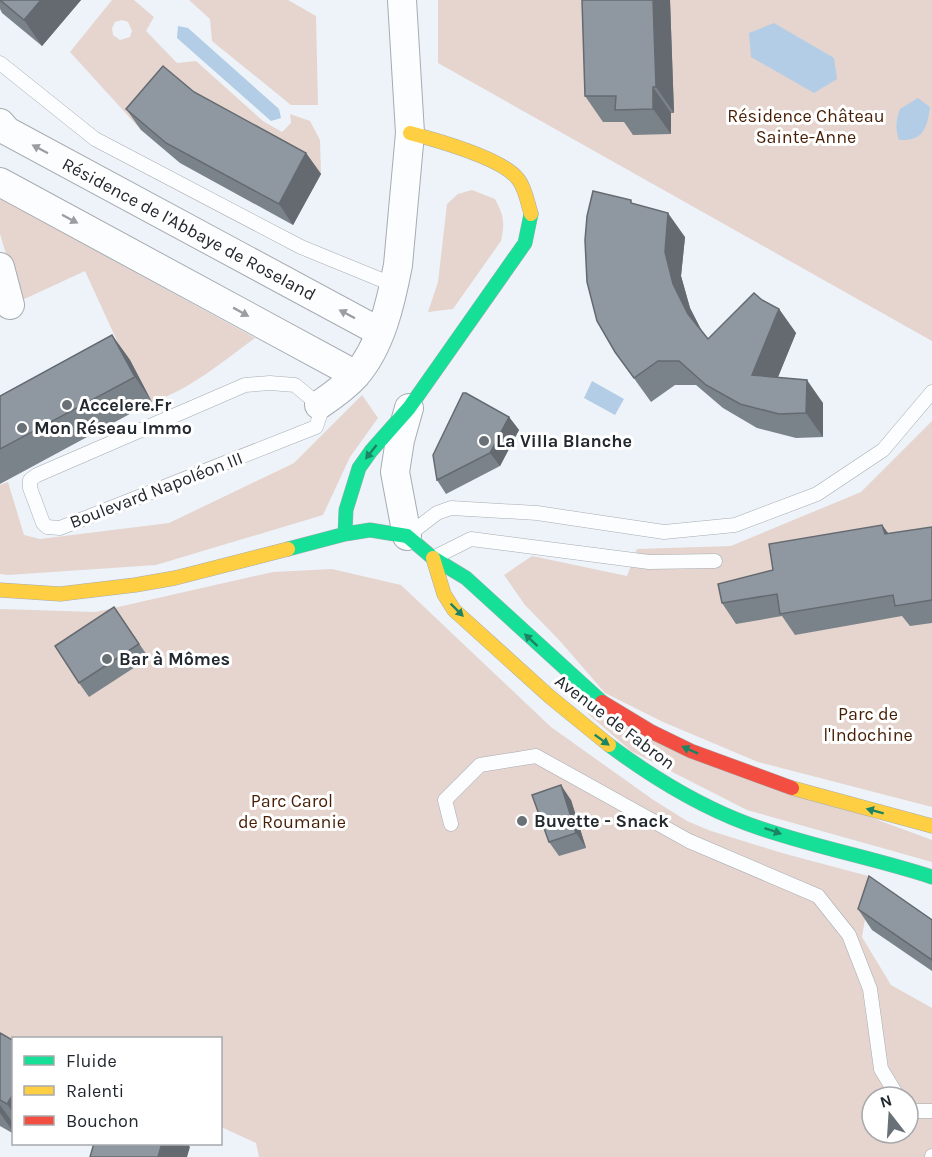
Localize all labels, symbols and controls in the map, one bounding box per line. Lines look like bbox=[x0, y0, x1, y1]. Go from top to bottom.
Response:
park label: Résidence Château Sainte-Anne bbox=[727, 105, 885, 148]
one-way arrow bbox=[31, 144, 48, 154]
street label: Résidence de l'Abbaye de Roseland bbox=[58, 153, 320, 305]
one-way arrow bbox=[62, 214, 79, 224]
one-way arrow bbox=[233, 307, 250, 317]
one-way arrow bbox=[338, 309, 355, 319]
place label: Accelere.Fr bbox=[79, 394, 171, 416]
marker: Accelere.Fr bbox=[60, 398, 74, 412]
place label: Mon Réseau Immo bbox=[34, 417, 192, 439]
marker: Mon Réseau Immo bbox=[15, 421, 29, 435]
place label: La Villa Blanche bbox=[496, 430, 632, 452]
marker: La Villa Blanche bbox=[477, 434, 491, 448]
one-way arrow bbox=[366, 444, 378, 459]
street label: Boulevard Napoléon III bbox=[66, 447, 246, 533]
one-way arrow bbox=[449, 603, 463, 617]
one-way arrow bbox=[525, 633, 539, 647]
place label: Bar à Mômes bbox=[119, 648, 230, 670]
marker: Bar à Mômes bbox=[100, 652, 114, 666]
street label: Avenue de Fabron bbox=[551, 670, 679, 774]
park label: Parc de l'Indochine bbox=[823, 703, 913, 746]
one-way arrow bbox=[595, 733, 610, 745]
one-way arrow bbox=[682, 746, 699, 755]
park label: Parc Carol de Roumanie bbox=[238, 790, 346, 833]
one-way arrow bbox=[866, 805, 885, 815]
place label: Buvette - Snack bbox=[534, 810, 669, 832]
marker: Buvette - Snack bbox=[515, 814, 529, 828]
one-way arrow bbox=[764, 827, 782, 837]
legend bbox=[12, 1037, 222, 1145]
text: Fluide bbox=[66, 1050, 117, 1072]
text: Ralenti bbox=[66, 1080, 124, 1102]
north arrow bbox=[860, 1085, 920, 1145]
text: N bbox=[877, 1090, 894, 1112]
text: Bouchon bbox=[66, 1110, 139, 1132]

